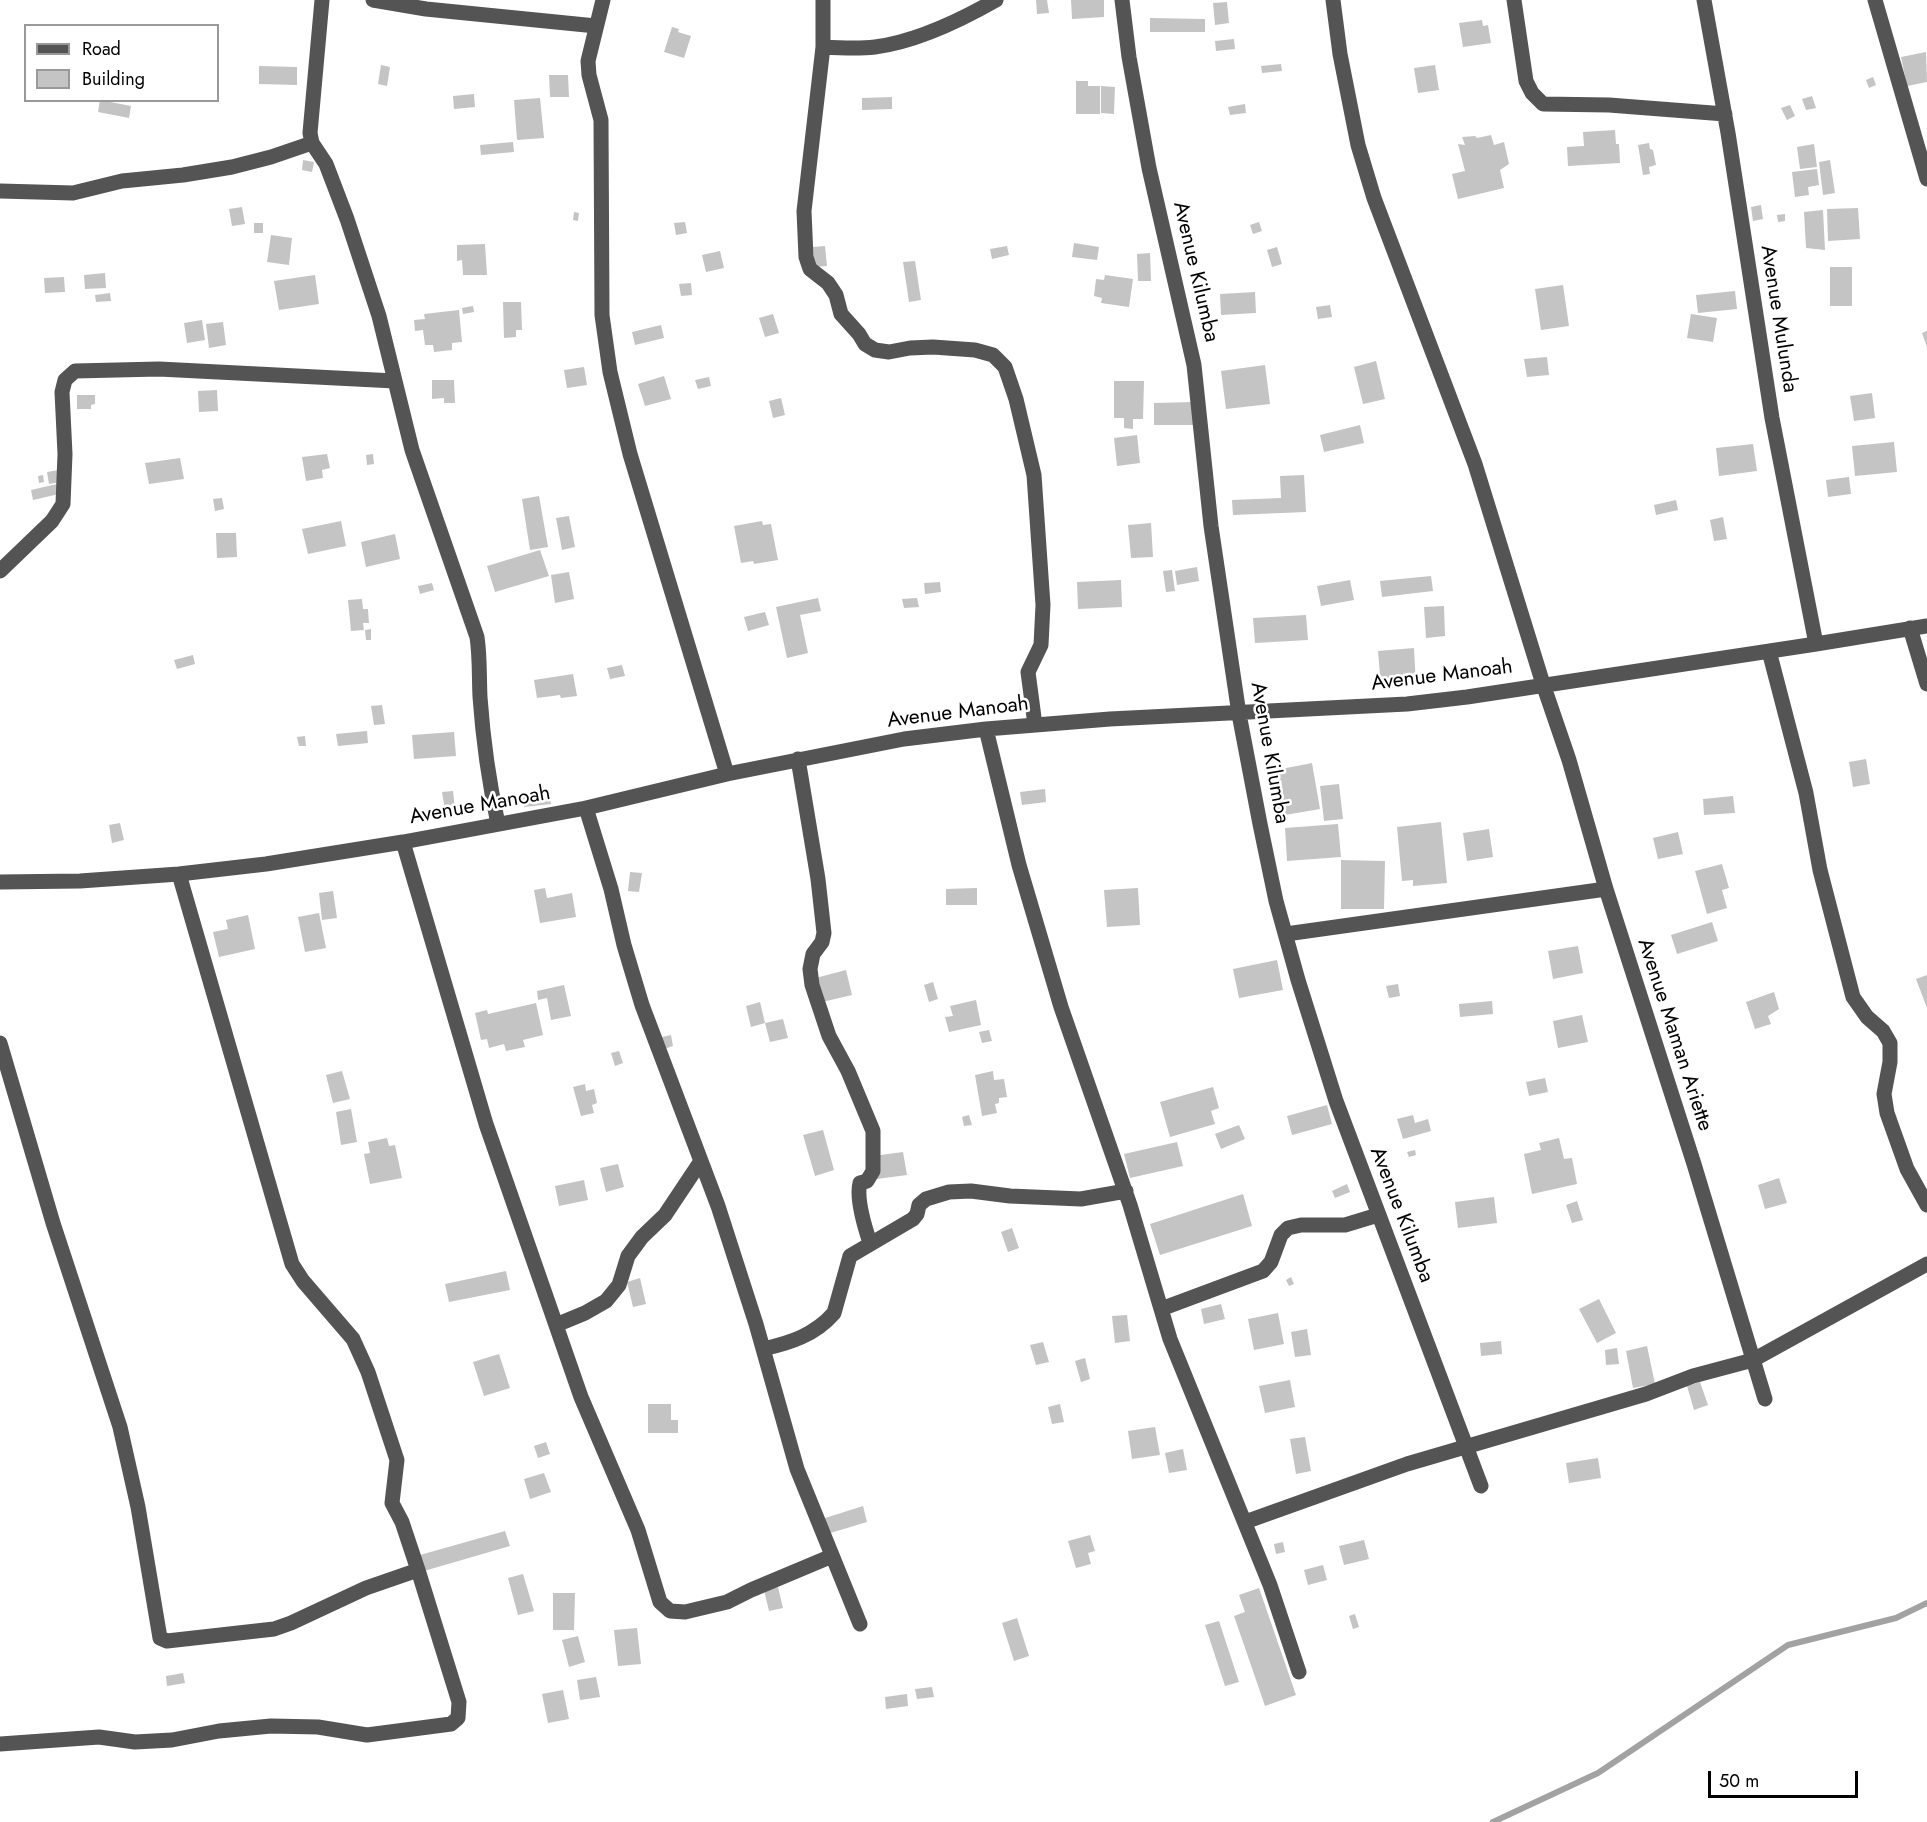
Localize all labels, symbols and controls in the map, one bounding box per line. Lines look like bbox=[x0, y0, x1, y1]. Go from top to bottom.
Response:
legend bbox=[24, 24, 219, 102]
text: Road bbox=[82, 36, 121, 62]
text: Building bbox=[82, 66, 145, 92]
street label: Avenue Kilumba bbox=[1167, 199, 1223, 345]
street label: Avenue Mulunda bbox=[1754, 244, 1802, 394]
street label: Avenue Manoah bbox=[1370, 655, 1514, 697]
street label: Avenue Kilumba bbox=[1244, 680, 1294, 826]
street label: Avenue Manoah bbox=[886, 692, 1030, 734]
street label: Avenue Manoah bbox=[408, 781, 552, 831]
street label: Avenue Maman Ariette bbox=[1631, 936, 1717, 1134]
street label: Avenue Kilumba bbox=[1364, 1144, 1438, 1286]
scale bar bbox=[1711, 1759, 1861, 1797]
text: 50 m bbox=[1719, 1768, 1759, 1794]

